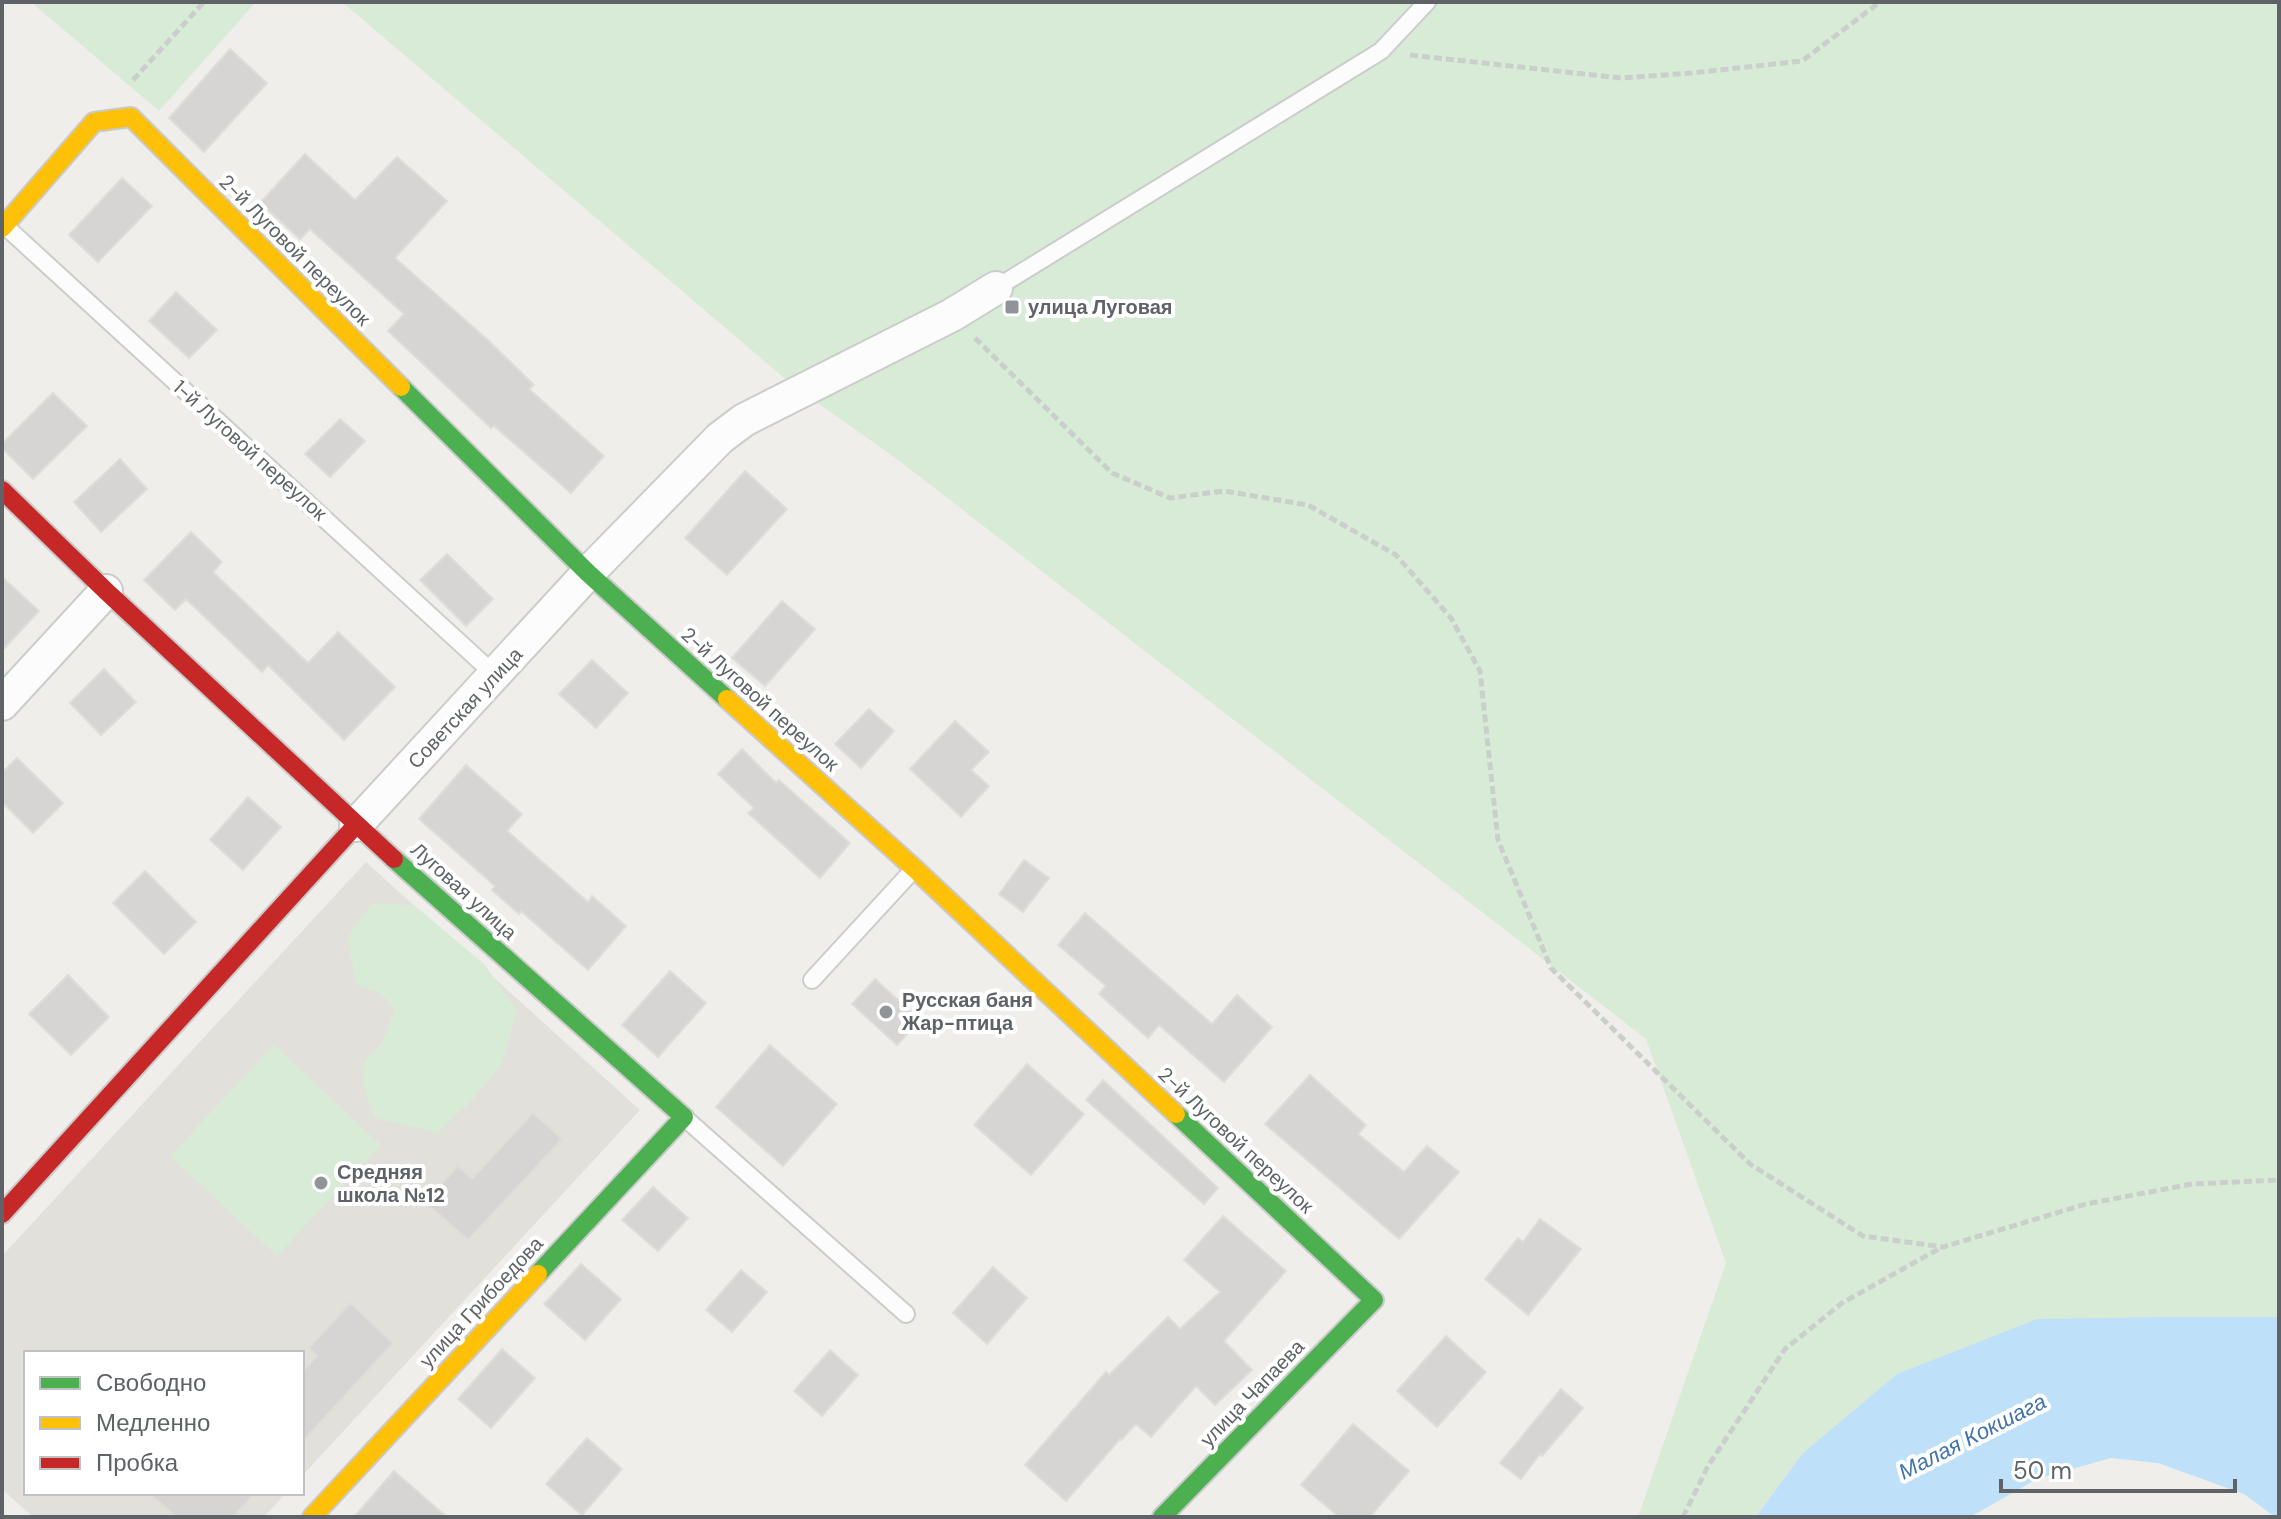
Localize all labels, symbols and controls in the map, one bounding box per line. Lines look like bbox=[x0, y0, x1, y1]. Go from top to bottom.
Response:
street label: 2-й Луговой переулок bbox=[214, 169, 376, 331]
place label: улица Луговая bbox=[1028, 294, 1173, 320]
marker: улица Луговая bbox=[1003, 298, 1021, 316]
street label: 1-й Луговой переулок bbox=[168, 374, 333, 526]
street label: 2-й Луговой переулок bbox=[676, 621, 844, 777]
street label: Советская улица bbox=[402, 641, 529, 774]
street label: Луговая улица bbox=[406, 837, 523, 946]
place label: Русская баня Жар-птица bbox=[901, 987, 1033, 1036]
marker: Русская баня Жар-птица bbox=[877, 1003, 895, 1021]
street label: 2-й Луговой переулок bbox=[1153, 1061, 1319, 1219]
place label: Средняя школа №12 bbox=[337, 1159, 445, 1208]
marker: Средняя школа №12 bbox=[312, 1174, 330, 1192]
street label: улица Грибоедова bbox=[414, 1230, 549, 1373]
street label: улица Чапаева bbox=[1194, 1333, 1310, 1452]
legend bbox=[24, 1351, 304, 1495]
text: Свободно bbox=[96, 1367, 206, 1398]
water label: Малая Кокшага bbox=[1893, 1387, 2051, 1486]
text: Медленно bbox=[96, 1407, 210, 1438]
scale bar bbox=[2001, 1443, 2235, 1493]
text: Пробка bbox=[96, 1447, 179, 1478]
text: 50 m bbox=[2013, 1455, 2072, 1486]

